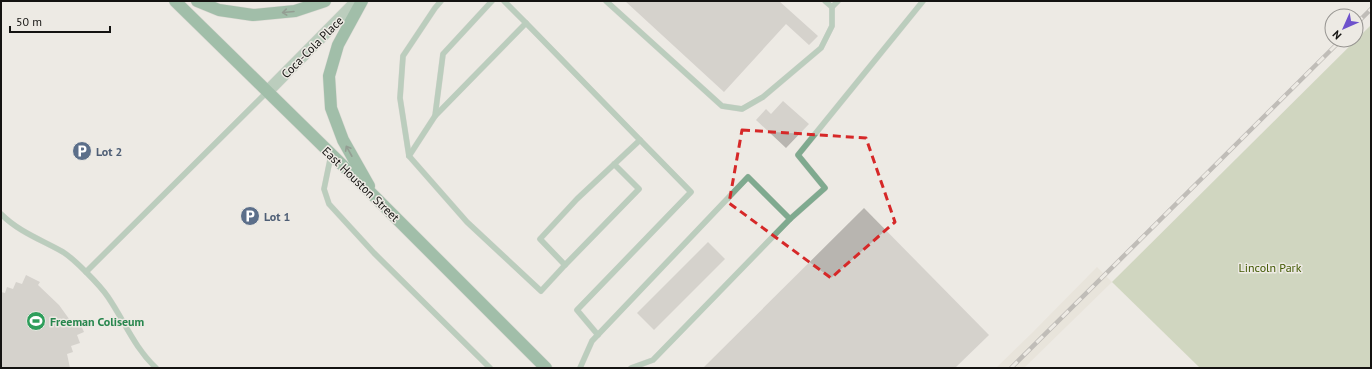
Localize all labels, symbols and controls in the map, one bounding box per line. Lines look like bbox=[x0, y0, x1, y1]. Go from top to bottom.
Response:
scale bar bbox=[10, 8, 110, 34]
one-way arrow bbox=[282, 8, 295, 16]
north arrow bbox=[1324, 8, 1364, 48]
street label: Coca-Cola Place bbox=[278, 13, 346, 81]
text: 50 m bbox=[16, 14, 42, 29]
text: N bbox=[1329, 28, 1344, 43]
parking icon: Lot 2 bbox=[71, 140, 93, 162]
street label: East Houston Street bbox=[319, 143, 403, 225]
place label: Lot 2 bbox=[96, 144, 122, 159]
one-way arrow bbox=[345, 145, 353, 157]
parking icon: Lot 1 bbox=[239, 205, 261, 227]
place label: Lot 1 bbox=[264, 209, 290, 224]
park label: Lincoln Park bbox=[1239, 260, 1302, 275]
sports icon: Freeman Coliseum bbox=[25, 310, 47, 332]
place label: Freeman Coliseum bbox=[50, 314, 145, 329]

